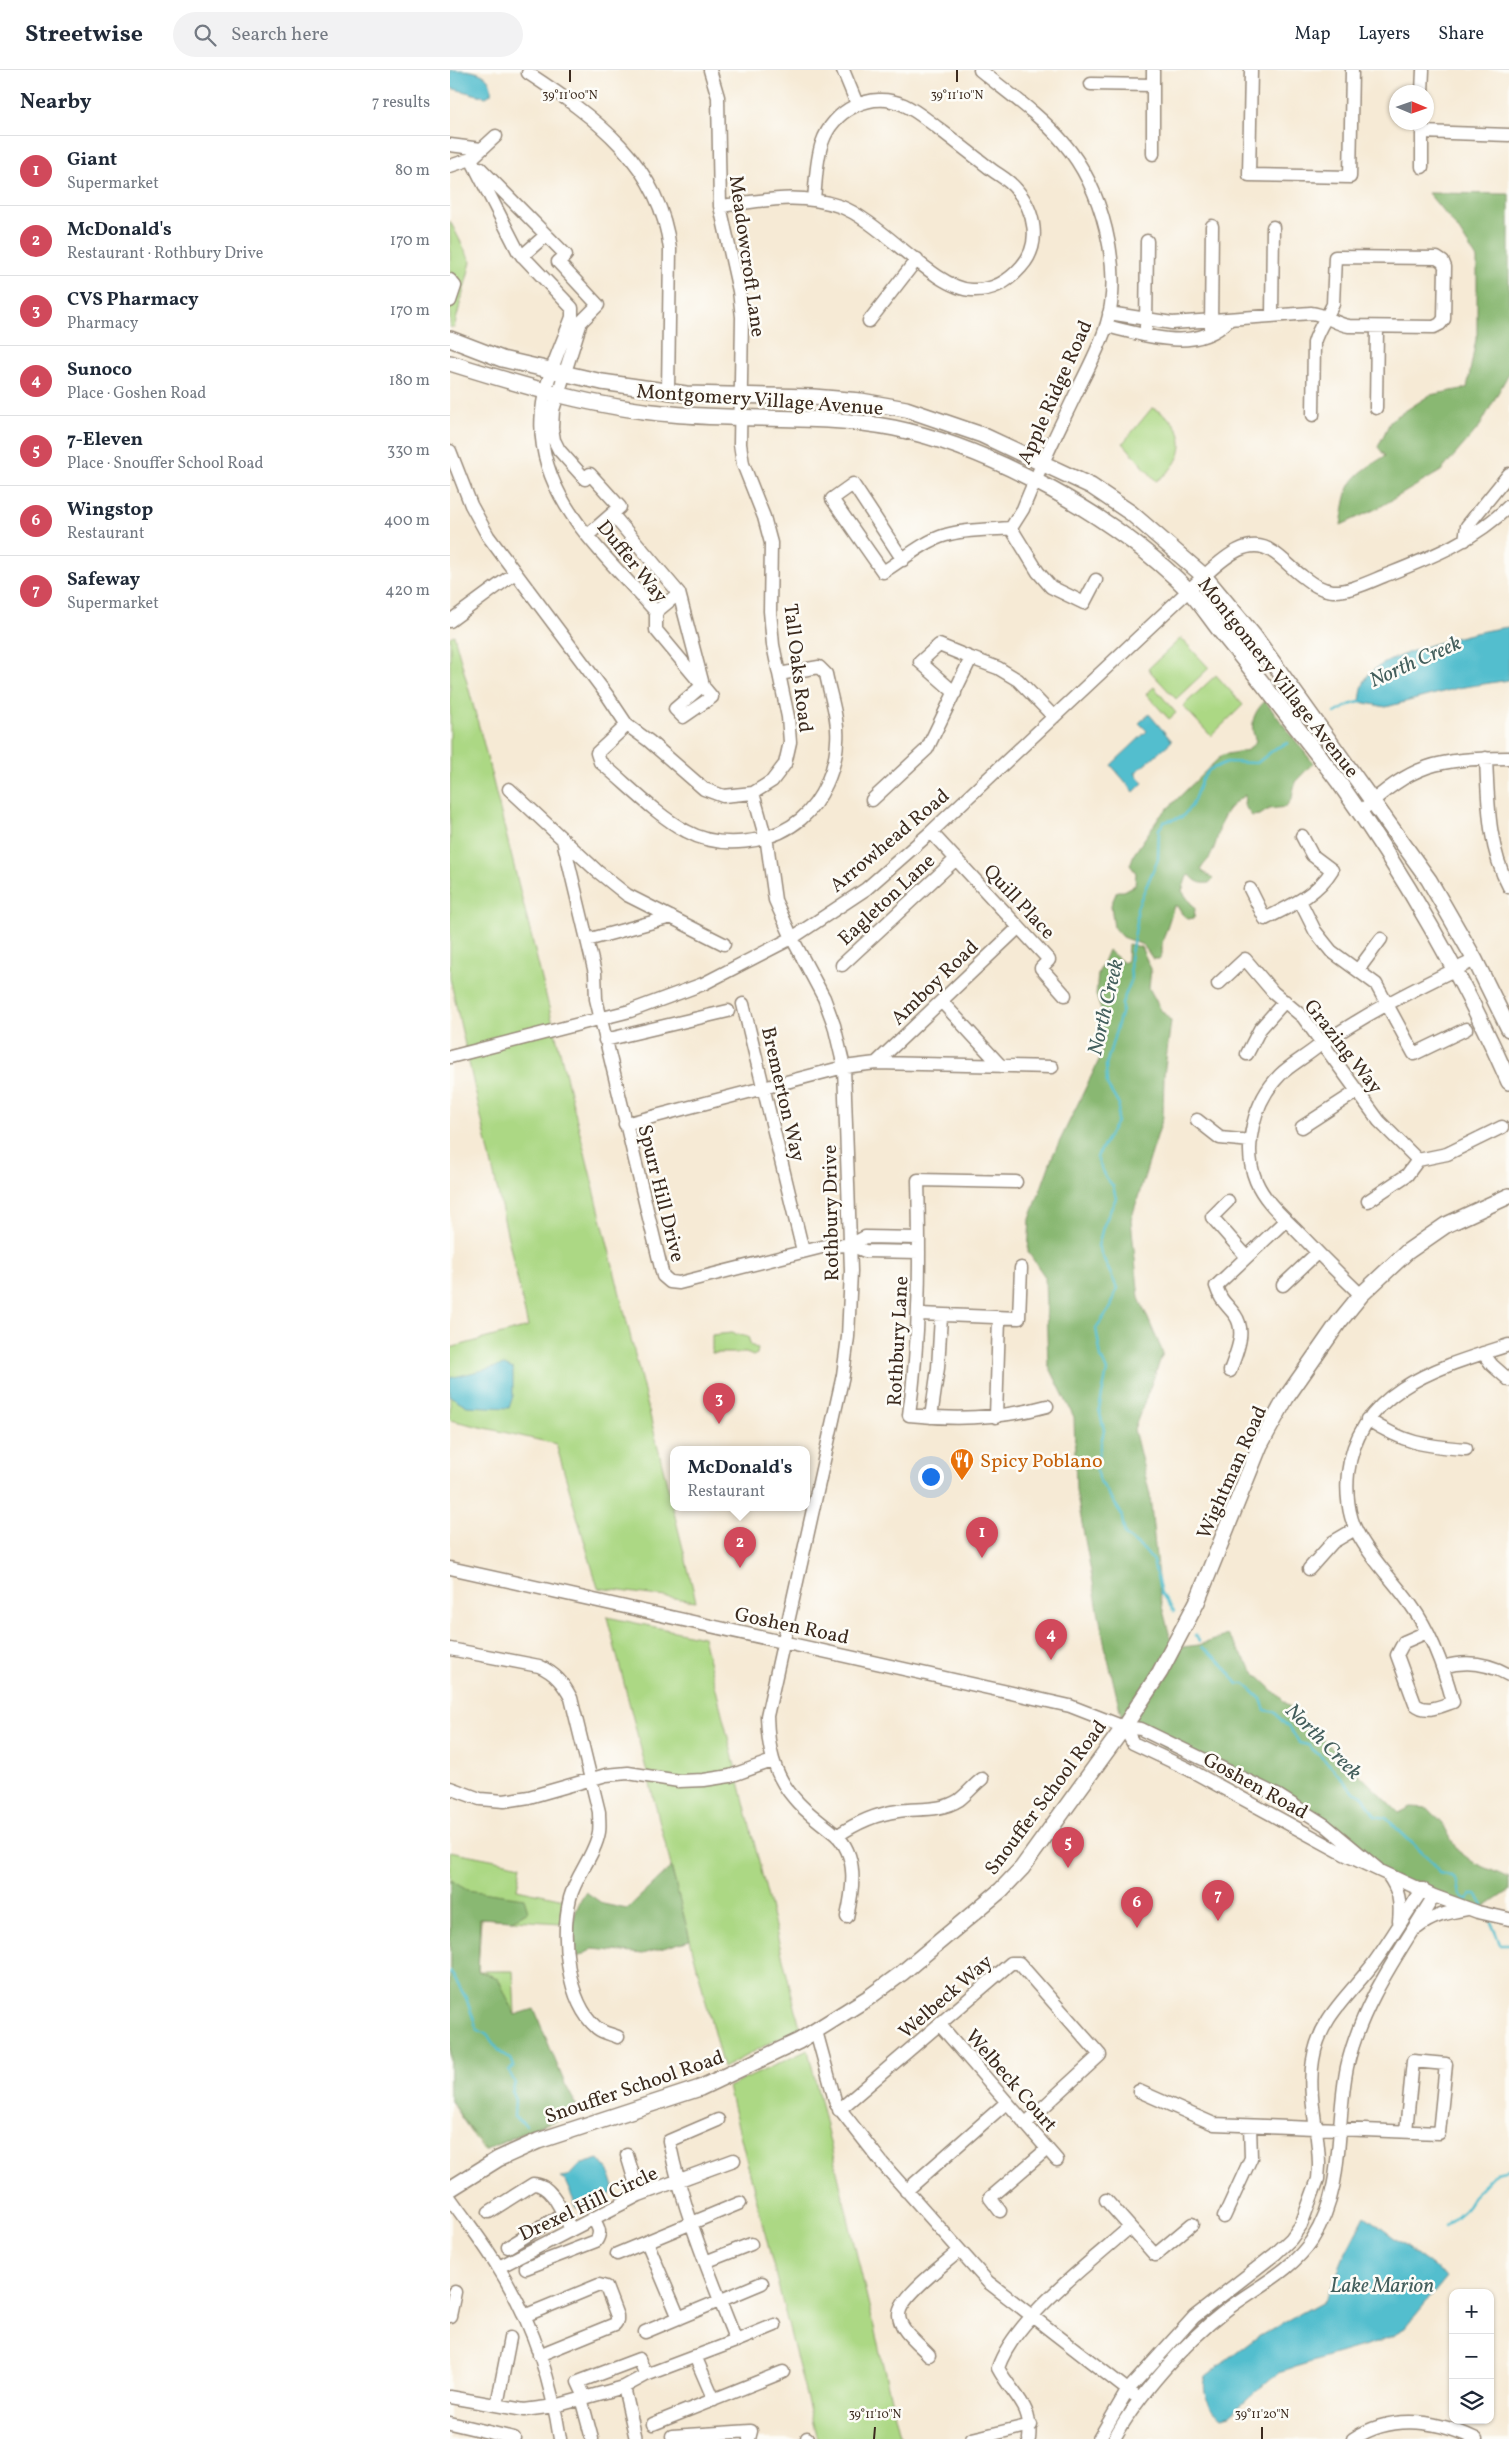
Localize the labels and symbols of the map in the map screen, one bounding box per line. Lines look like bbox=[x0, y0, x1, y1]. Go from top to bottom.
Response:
north arrow bbox=[1389, 85, 1434, 130]
text: 39°11'00"N bbox=[542, 88, 598, 104]
text: 39°11'10"N bbox=[931, 88, 983, 104]
street label: Meadowcroft Lane bbox=[721, 174, 771, 339]
street label: Apple Ridge Road bbox=[1011, 316, 1100, 469]
street label: Montgomery Village Avenue bbox=[635, 378, 884, 424]
street label: Duffer Way bbox=[589, 515, 674, 610]
street label: Montgomery Village Avenue bbox=[1190, 572, 1365, 784]
street label: Tall Oaks Road bbox=[775, 602, 819, 734]
water label: North Creek bbox=[1365, 629, 1466, 696]
street label: Arrowhead Road bbox=[824, 783, 956, 900]
street label: Eagleton Lane bbox=[833, 848, 942, 953]
street label: Quill Place bbox=[976, 858, 1061, 946]
street label: Amboy Road bbox=[885, 934, 986, 1033]
water label: North Creek bbox=[1081, 956, 1132, 1058]
street label: Grazing Way bbox=[1296, 994, 1388, 1101]
street label: Bremerton Way bbox=[753, 1024, 811, 1165]
street label: Spurr Hill Drive bbox=[629, 1122, 691, 1265]
street label: Rothbury Drive bbox=[817, 1144, 847, 1281]
street label: Rothbury Lane bbox=[882, 1275, 916, 1407]
pin: 3 bbox=[703, 1383, 735, 1424]
street label: Wightman Road bbox=[1191, 1402, 1275, 1544]
restaurant icon: Spicy Poblano bbox=[949, 1447, 975, 1481]
place label: Spicy Poblano bbox=[980, 1448, 1103, 1476]
your location bbox=[918, 1464, 944, 1490]
pin: 1 bbox=[966, 1517, 998, 1558]
pin: 2 bbox=[724, 1527, 756, 1568]
street label: Goshen Road bbox=[732, 1601, 851, 1653]
pin: 4 bbox=[1035, 1619, 1067, 1660]
water label: North Creek bbox=[1278, 1697, 1368, 1787]
street label: Snouffer School Road bbox=[979, 1715, 1114, 1882]
street label: Goshen Road bbox=[1197, 1746, 1313, 1827]
pin: 5 bbox=[1052, 1827, 1084, 1868]
pin: 7 bbox=[1202, 1880, 1234, 1921]
pin: 6 bbox=[1121, 1887, 1153, 1928]
street label: Welbeck Way bbox=[893, 1949, 999, 2046]
street label: Welbeck Court bbox=[958, 2024, 1063, 2139]
street label: Snouffer School Road bbox=[541, 2044, 728, 2132]
street label: Drexel Hill Circle bbox=[515, 2160, 663, 2249]
water label: Lake Marion bbox=[1330, 2272, 1434, 2301]
text: 39°11'10"N bbox=[849, 2407, 901, 2423]
text: 39°11'20"N bbox=[1235, 2407, 1289, 2423]

